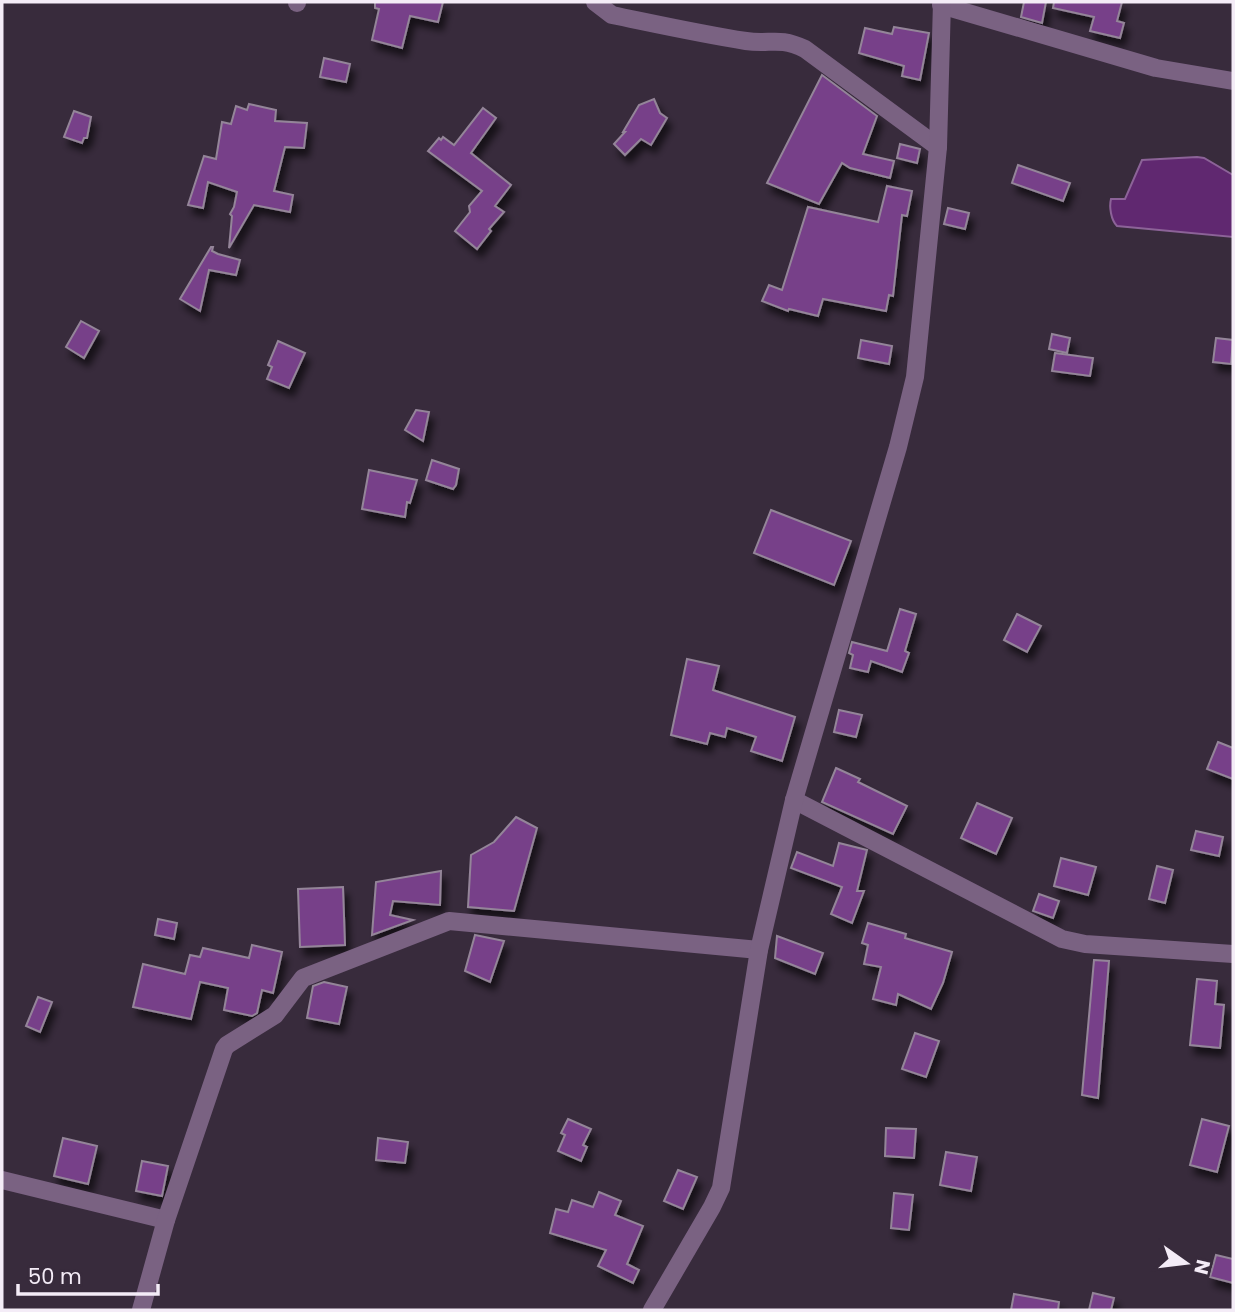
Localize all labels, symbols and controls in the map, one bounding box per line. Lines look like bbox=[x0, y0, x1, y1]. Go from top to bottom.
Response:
north arrow bbox=[1151, 1228, 1221, 1298]
scale bar bbox=[18, 1252, 158, 1296]
text: N bbox=[1187, 1257, 1217, 1277]
text: 50 m bbox=[28, 1262, 82, 1291]

